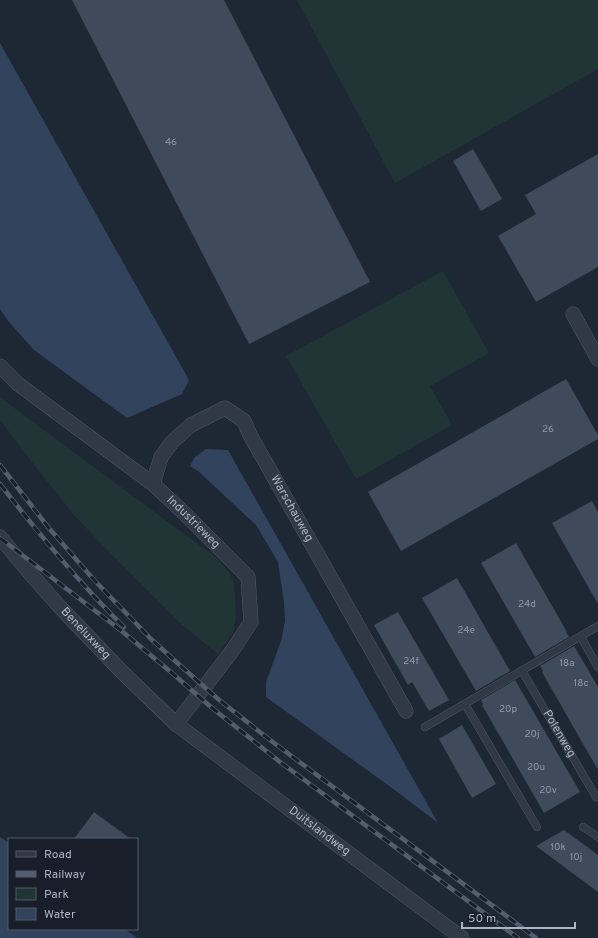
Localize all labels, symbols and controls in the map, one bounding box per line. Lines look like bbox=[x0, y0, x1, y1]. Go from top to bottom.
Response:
house number: 46 bbox=[165, 136, 177, 149]
house number: 26 bbox=[542, 423, 554, 436]
street label: Warschauweg bbox=[266, 472, 317, 545]
street label: Industrieweg bbox=[163, 492, 223, 552]
house number: 24d bbox=[518, 598, 536, 611]
street label: Beneluxweg bbox=[57, 604, 114, 663]
house number: 24e bbox=[457, 624, 475, 637]
house number: 24f bbox=[403, 655, 419, 668]
house number: 18a bbox=[559, 657, 575, 670]
house number: 18c bbox=[574, 677, 588, 690]
house number: 20p bbox=[499, 703, 517, 716]
street label: Polenweg bbox=[539, 707, 579, 761]
house number: 20j bbox=[524, 728, 540, 741]
house number: 20u bbox=[527, 761, 545, 774]
house number: 20v bbox=[539, 784, 557, 797]
street label: Duitslandweg bbox=[285, 803, 353, 860]
legend bbox=[8, 838, 138, 930]
house number: 10k bbox=[550, 841, 566, 854]
text: Road bbox=[44, 847, 72, 863]
house number: 10j bbox=[570, 851, 582, 864]
text: Railway bbox=[44, 867, 85, 883]
text: Park bbox=[44, 887, 69, 903]
scale bar bbox=[462, 904, 575, 930]
text: Water bbox=[44, 907, 76, 923]
text: 50 m bbox=[468, 911, 496, 927]

